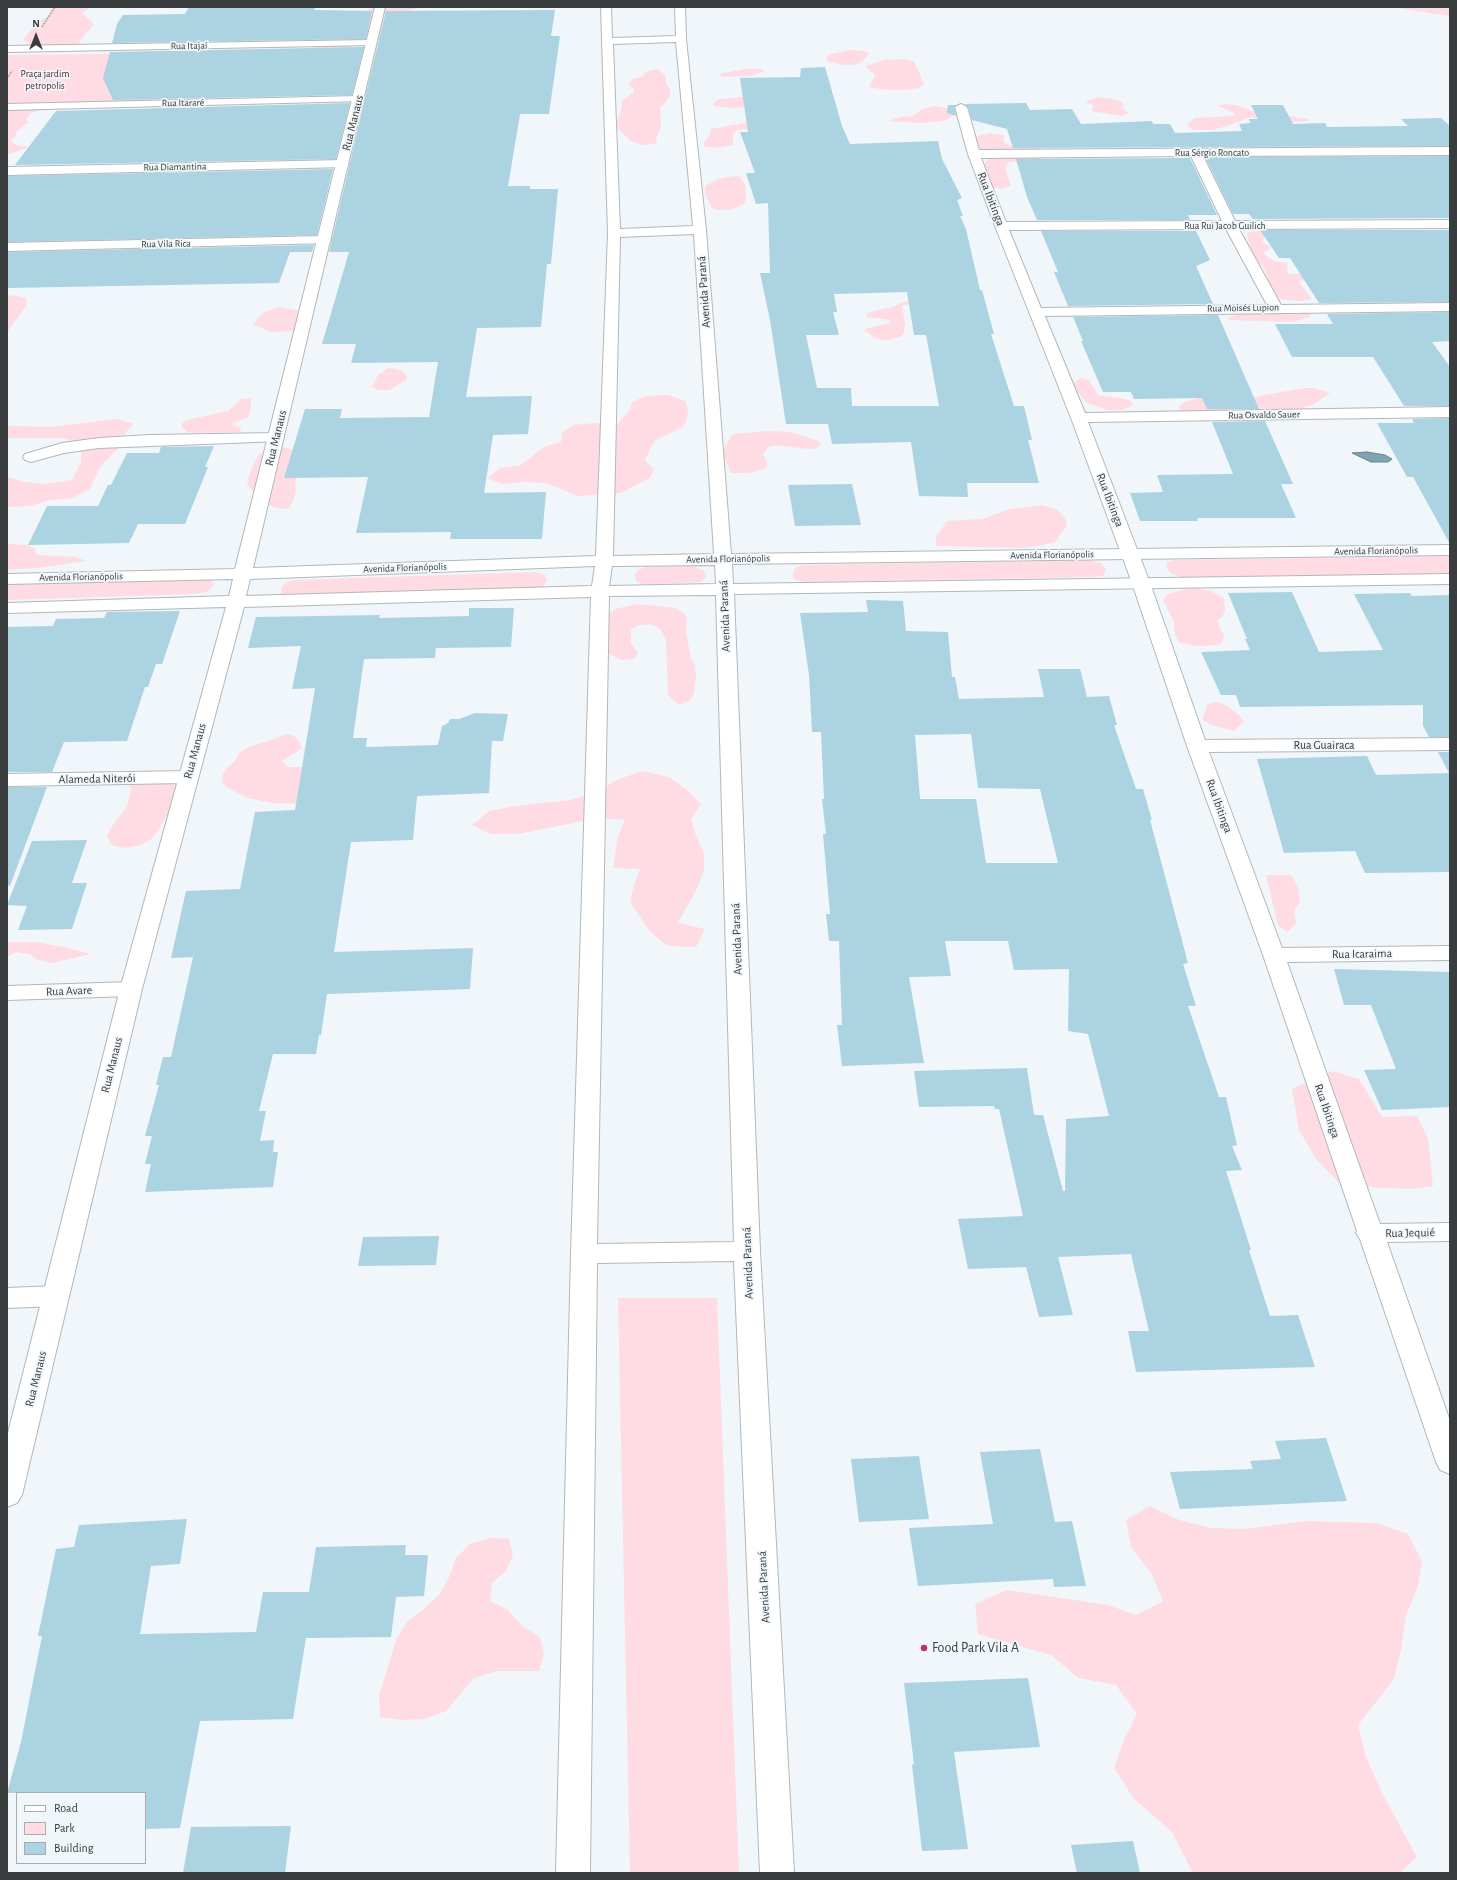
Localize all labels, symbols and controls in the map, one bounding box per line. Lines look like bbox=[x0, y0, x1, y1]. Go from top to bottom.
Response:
north arrow bbox=[16, 16, 56, 56]
text: N bbox=[32, 18, 40, 29]
street label: Rua Itajaí bbox=[170, 40, 208, 52]
park label: Praça jardim petropolis bbox=[21, 68, 69, 92]
street label: Rua Manaus bbox=[339, 94, 367, 152]
street label: Rua Itararé bbox=[162, 97, 204, 109]
street label: Rua Sérgio Roncato bbox=[1175, 147, 1249, 159]
street label: Rua Diamantina bbox=[143, 160, 207, 174]
street label: Rua Ibitinga bbox=[974, 170, 1008, 228]
street label: Rua Rui Jacob Guilich bbox=[1184, 220, 1266, 232]
street label: Rua Vila Rica bbox=[141, 238, 191, 250]
street label: Avenida Paraná bbox=[694, 255, 714, 329]
street label: Rua Moisés Lupion bbox=[1207, 301, 1279, 315]
street label: Rua Osvaldo Sauer bbox=[1228, 408, 1300, 422]
street label: Rua Manaus bbox=[262, 409, 290, 467]
street label: Rua Ibitinga bbox=[1093, 471, 1127, 529]
street label: Avenida Florianópolis bbox=[1334, 544, 1418, 558]
street label: Avenida Florianópolis bbox=[1010, 548, 1094, 562]
street label: Avenida Florianópolis bbox=[686, 552, 770, 566]
street label: Avenida Florianópolis bbox=[363, 561, 447, 575]
street label: Avenida Florianópolis bbox=[39, 570, 123, 584]
street label: Avenida Paraná bbox=[717, 580, 733, 652]
street label: Rua Manaus bbox=[181, 722, 209, 780]
street label: Rua Guairaca bbox=[1294, 738, 1354, 752]
street label: Alameda Niterói bbox=[58, 771, 136, 787]
street label: Rua Ibitinga bbox=[1203, 777, 1235, 835]
street label: Avenida Paraná bbox=[729, 903, 745, 975]
street label: Rua Icaraima bbox=[1332, 946, 1392, 962]
street label: Rua Avare bbox=[46, 983, 92, 999]
street label: Rua Manaus bbox=[98, 1036, 126, 1094]
street label: Rua Ibitinga bbox=[1311, 1082, 1343, 1140]
street label: Rua Jequié bbox=[1385, 1225, 1435, 1241]
street label: Avenida Paraná bbox=[740, 1227, 756, 1299]
street label: Rua Manaus bbox=[22, 1350, 50, 1408]
street label: Avenida Paraná bbox=[755, 1551, 773, 1623]
place label: Food Park Vila A bbox=[932, 1640, 1019, 1656]
marker: Food Park Vila A bbox=[919, 1643, 929, 1653]
legend bbox=[16, 1792, 146, 1864]
text: Road bbox=[54, 1802, 78, 1814]
text: Park bbox=[54, 1822, 75, 1834]
text: Building bbox=[54, 1842, 94, 1854]

